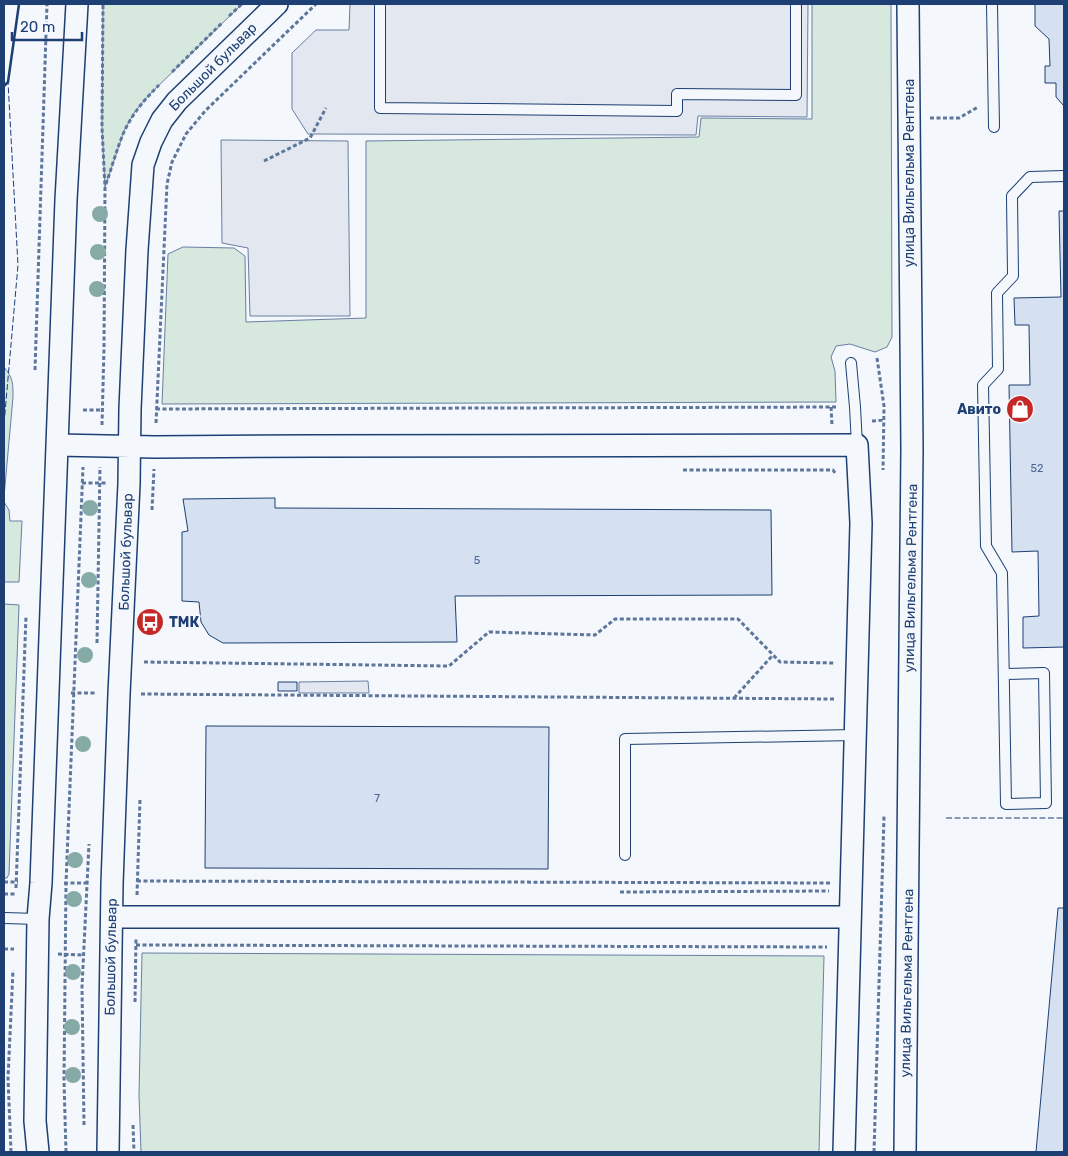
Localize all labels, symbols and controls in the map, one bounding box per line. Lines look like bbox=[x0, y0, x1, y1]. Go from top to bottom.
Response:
scale bar bbox=[12, 10, 82, 42]
text: 20 m bbox=[20, 18, 55, 36]
street label: Большой бульвар bbox=[165, 19, 261, 115]
street label: улица Вильгельма Рентгена bbox=[901, 79, 918, 267]
shop icon: Авито bbox=[1005, 394, 1035, 424]
place label: Авито bbox=[957, 401, 1001, 418]
house number: 52 bbox=[1031, 462, 1044, 475]
street label: улица Вильгельма Рентгена bbox=[901, 484, 921, 672]
street label: Большой бульвар bbox=[115, 493, 137, 611]
house number: 5 bbox=[474, 554, 481, 567]
bus stop icon: ТМК bbox=[135, 607, 165, 637]
place label: ТМК bbox=[169, 614, 199, 631]
house number: 7 bbox=[374, 792, 380, 805]
street label: улица Вильгельма Рентгена bbox=[897, 889, 917, 1077]
street label: Большой бульвар bbox=[101, 898, 121, 1016]

